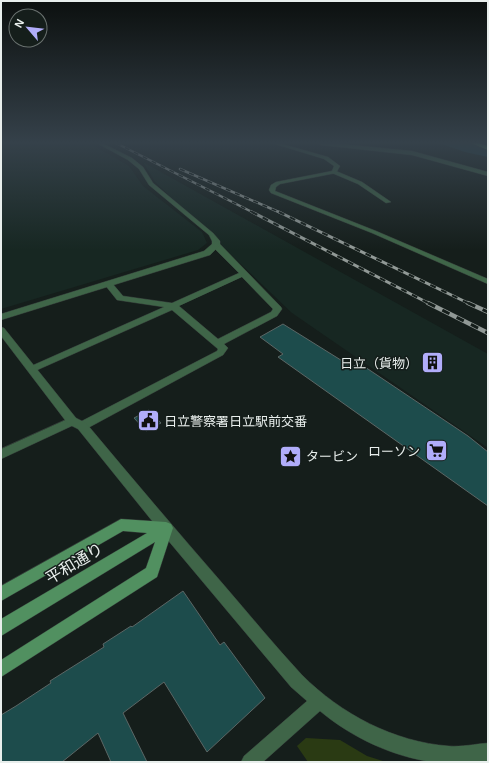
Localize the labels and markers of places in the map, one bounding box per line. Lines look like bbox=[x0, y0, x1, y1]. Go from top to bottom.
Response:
building icon: 日立（貨物） bbox=[420, 350, 446, 376]
place label: 日立（貨物） bbox=[340, 356, 418, 371]
public building icon: 日立警察署日立駅前交番 bbox=[135, 408, 161, 434]
place label: 日立警察署日立駅前交番 bbox=[164, 414, 307, 429]
supermarket icon: ローソン bbox=[423, 438, 449, 464]
place icon: タービン bbox=[277, 443, 303, 469]
place label: ローソン bbox=[368, 444, 420, 459]
place label: タービン bbox=[306, 449, 358, 464]

